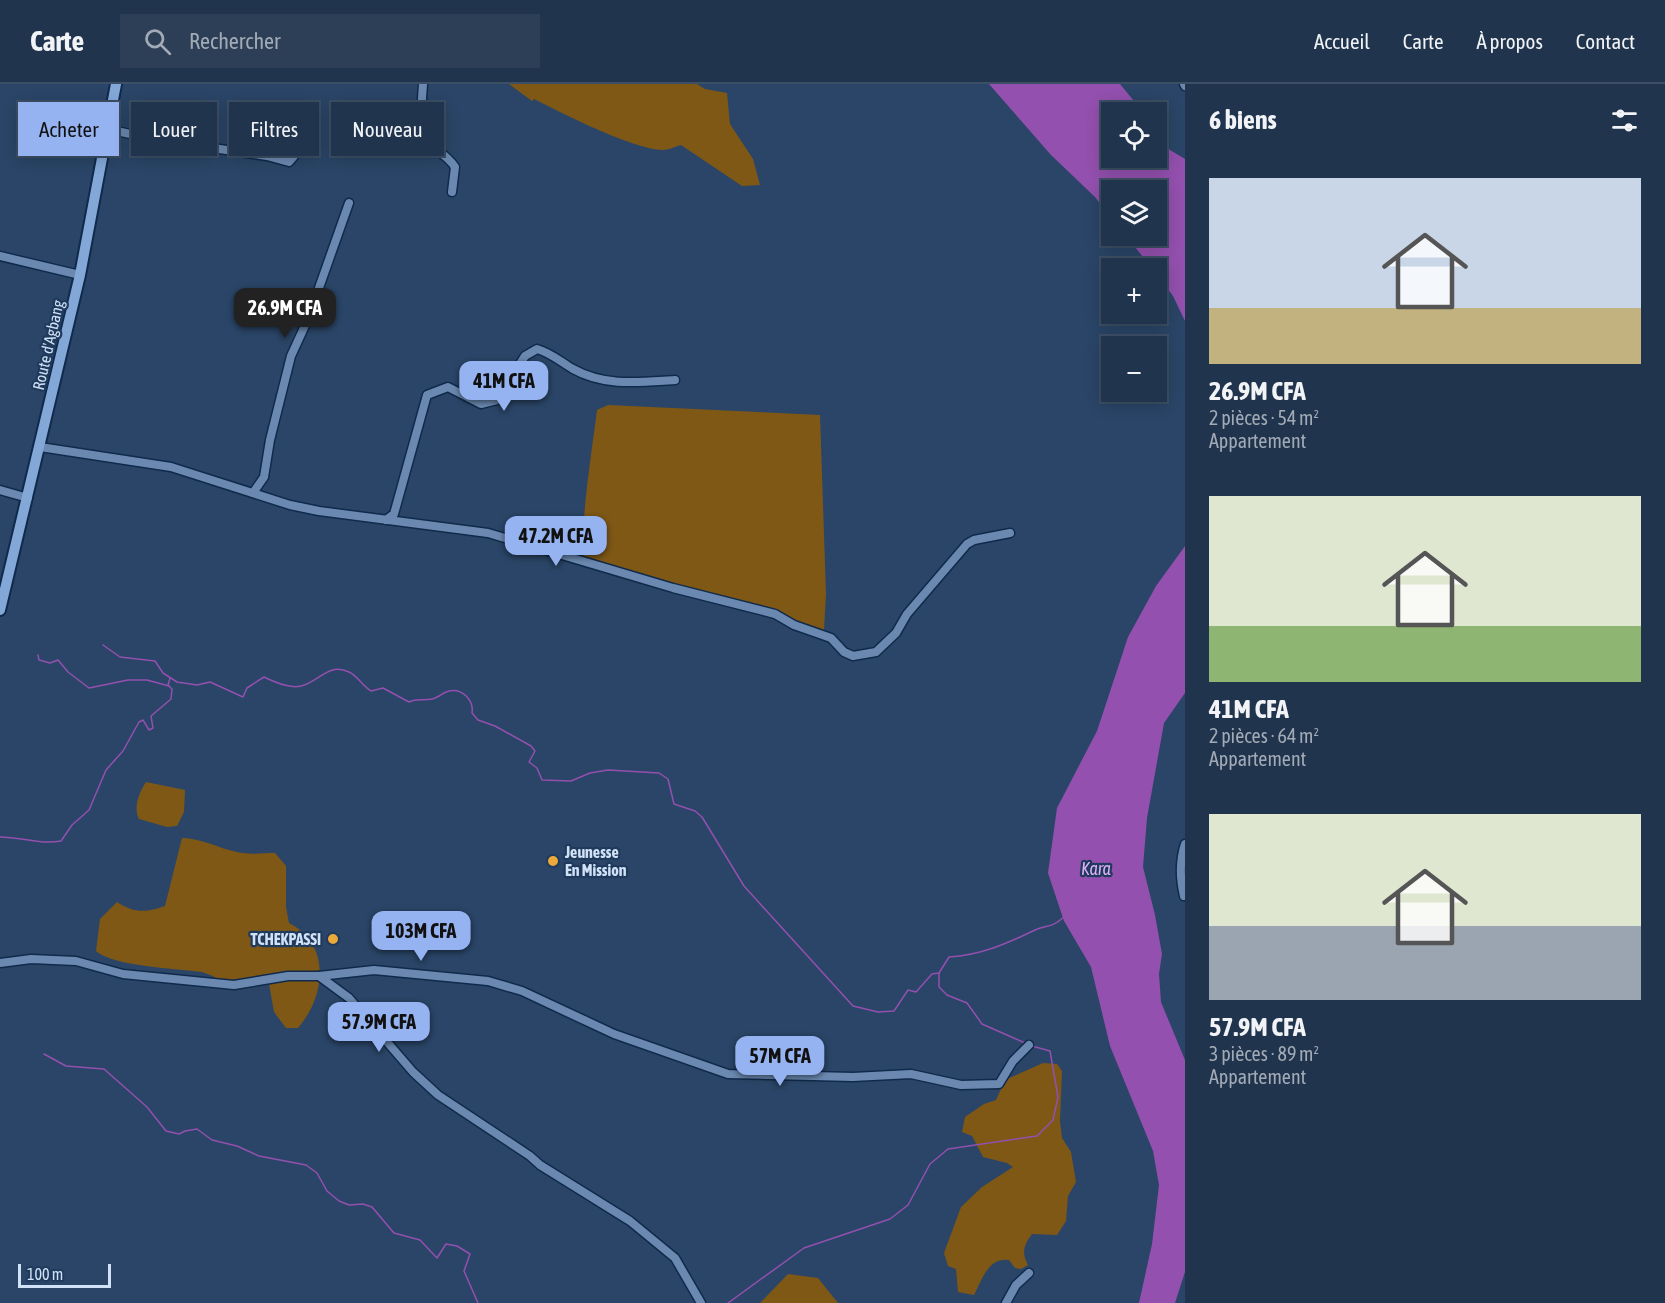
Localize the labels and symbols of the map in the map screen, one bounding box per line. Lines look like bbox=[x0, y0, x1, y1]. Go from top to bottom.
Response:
pin: 26.9M CFA bbox=[216, 288, 354, 339]
street label: Route d'Agbang bbox=[29, 298, 68, 392]
pin: 41M CFA bbox=[449, 361, 559, 412]
pin: 47.2M CFA bbox=[487, 516, 625, 567]
place label: Jeunesse En Mission bbox=[564, 843, 627, 879]
marker: Jeunesse En Mission bbox=[546, 854, 560, 868]
water label: Kara bbox=[1081, 858, 1112, 879]
pin: 103M CFA bbox=[359, 911, 483, 962]
place label: TCHEKPASSI bbox=[251, 930, 321, 948]
marker: TCHEKPASSI bbox=[326, 932, 340, 946]
pin: 57.9M CFA bbox=[310, 1002, 448, 1053]
pin: 57M CFA bbox=[725, 1036, 835, 1087]
scale bar bbox=[18, 1261, 111, 1288]

